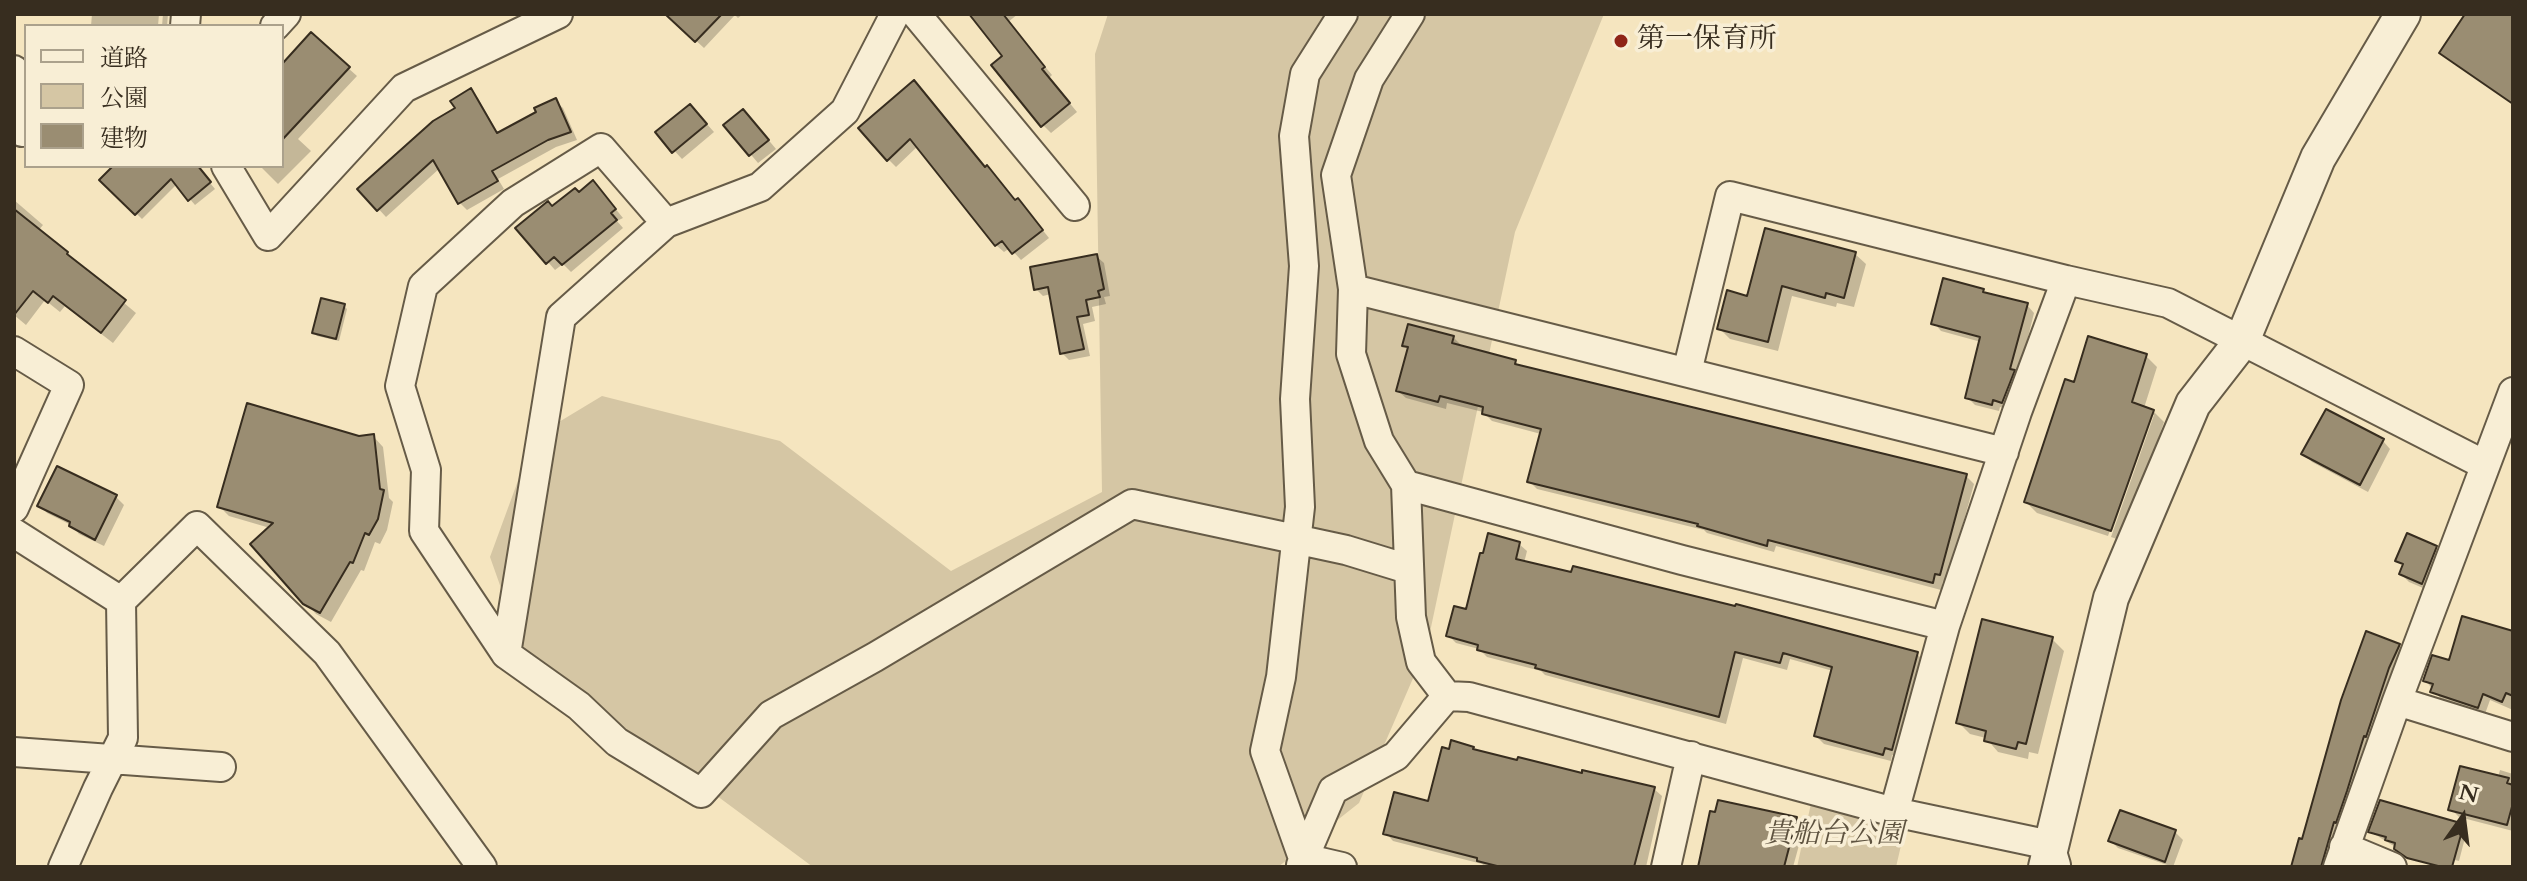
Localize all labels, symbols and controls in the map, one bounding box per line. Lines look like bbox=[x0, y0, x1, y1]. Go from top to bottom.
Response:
legend bbox=[24, 24, 284, 168]
place label: 第一保育所 bbox=[1637, 24, 1777, 58]
marker: 第一保育所 bbox=[1612, 32, 1630, 50]
text: 道路 bbox=[100, 42, 148, 75]
text: 公園 bbox=[100, 82, 148, 115]
text: 建物 bbox=[100, 122, 148, 155]
north arrow bbox=[2423, 777, 2503, 857]
text: N bbox=[2456, 777, 2482, 811]
park label: 貴船台公園 bbox=[1764, 819, 1904, 853]

